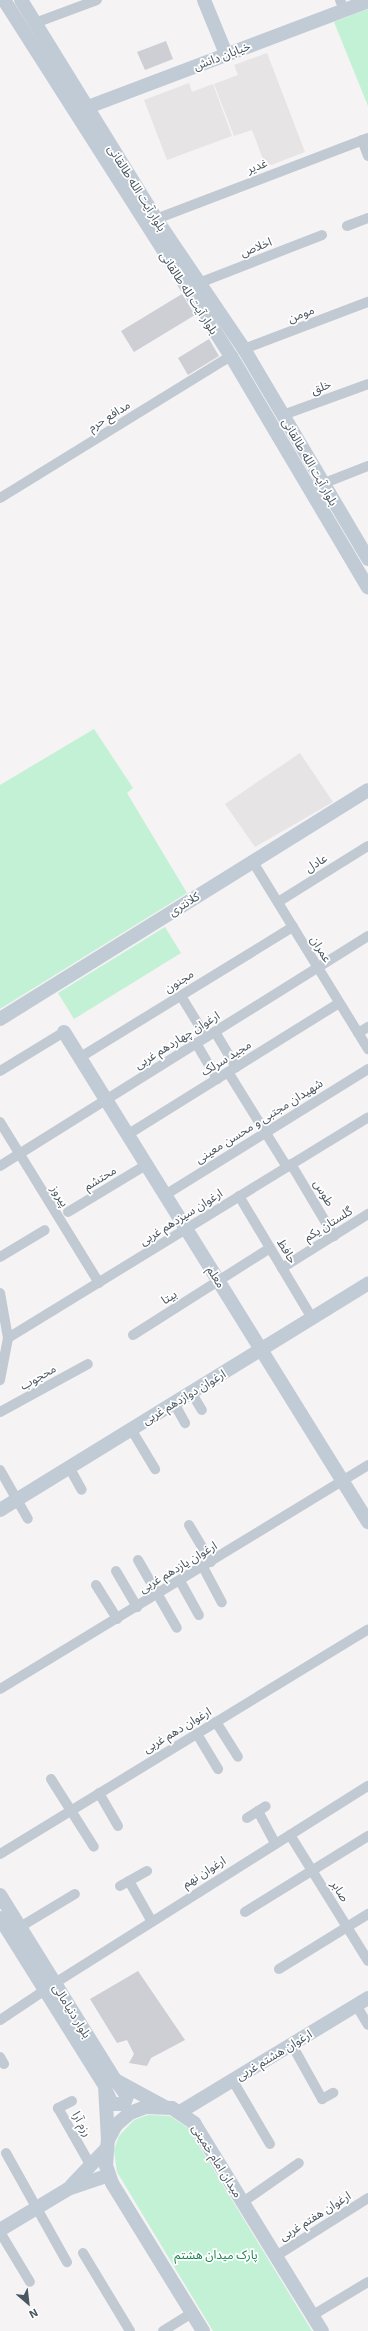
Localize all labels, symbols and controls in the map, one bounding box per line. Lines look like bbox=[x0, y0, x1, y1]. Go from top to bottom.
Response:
street label: خیابان دانش bbox=[192, 39, 252, 73]
street label: بلوار آیت الله طالقانی bbox=[105, 142, 169, 234]
street label: غدیر bbox=[245, 156, 269, 176]
street label: اخلاص bbox=[238, 234, 274, 260]
street label: بلوار آیت لله طالقانی bbox=[157, 249, 221, 337]
street label: مومن bbox=[286, 302, 316, 326]
street label: خلق bbox=[309, 377, 333, 397]
street label: مدافع حرم bbox=[85, 397, 133, 435]
street label: بلوار آیت الله طالقانی bbox=[279, 416, 341, 508]
street label: عادل bbox=[302, 851, 330, 875]
street label: کلانتری bbox=[166, 889, 202, 919]
street label: عمران bbox=[307, 933, 335, 965]
street label: مجنون bbox=[162, 966, 196, 996]
street label: ارغوان چهاردهم غربی bbox=[132, 1008, 222, 1072]
street label: مجید سرلک bbox=[198, 1037, 254, 1079]
street label: شهیدان مجتبی و محسن معینی bbox=[193, 1076, 325, 1166]
street label: محتشم bbox=[81, 1163, 119, 1193]
street label: طوس bbox=[311, 1177, 337, 1209]
street label: پیروز bbox=[48, 1183, 72, 1209]
street label: ارغوان سیزدهم غربی bbox=[137, 1186, 225, 1248]
street label: گلستان یکم bbox=[301, 1204, 355, 1244]
street label: حافظ bbox=[274, 1236, 300, 1266]
street label: معلم bbox=[204, 1263, 228, 1291]
street label: بیتا bbox=[159, 1287, 179, 1307]
street label: محجوب bbox=[17, 1361, 59, 1393]
street label: ارغوان دوازدهم غربی bbox=[140, 1366, 228, 1428]
street label: ارغوان یازدهم غربی bbox=[137, 1538, 219, 1596]
street label: ارغوان دهم غربی bbox=[140, 1704, 214, 1756]
street label: ارغوان نهم bbox=[180, 1853, 228, 1891]
street label: صابر bbox=[328, 1878, 352, 1904]
street label: بلوار دنیامالی bbox=[50, 1981, 94, 2041]
street label: ارغوان هشتم غربی bbox=[233, 2027, 315, 2083]
street label: رزم آرا bbox=[69, 2109, 95, 2139]
street label: میدان امام خمینی bbox=[189, 2122, 245, 2200]
street label: ارغوان هفتم غربی bbox=[277, 2188, 353, 2244]
park label: پارک میدان هشتم bbox=[174, 2248, 258, 2262]
north arrow bbox=[8, 2283, 48, 2323]
text: N bbox=[27, 2306, 40, 2322]

